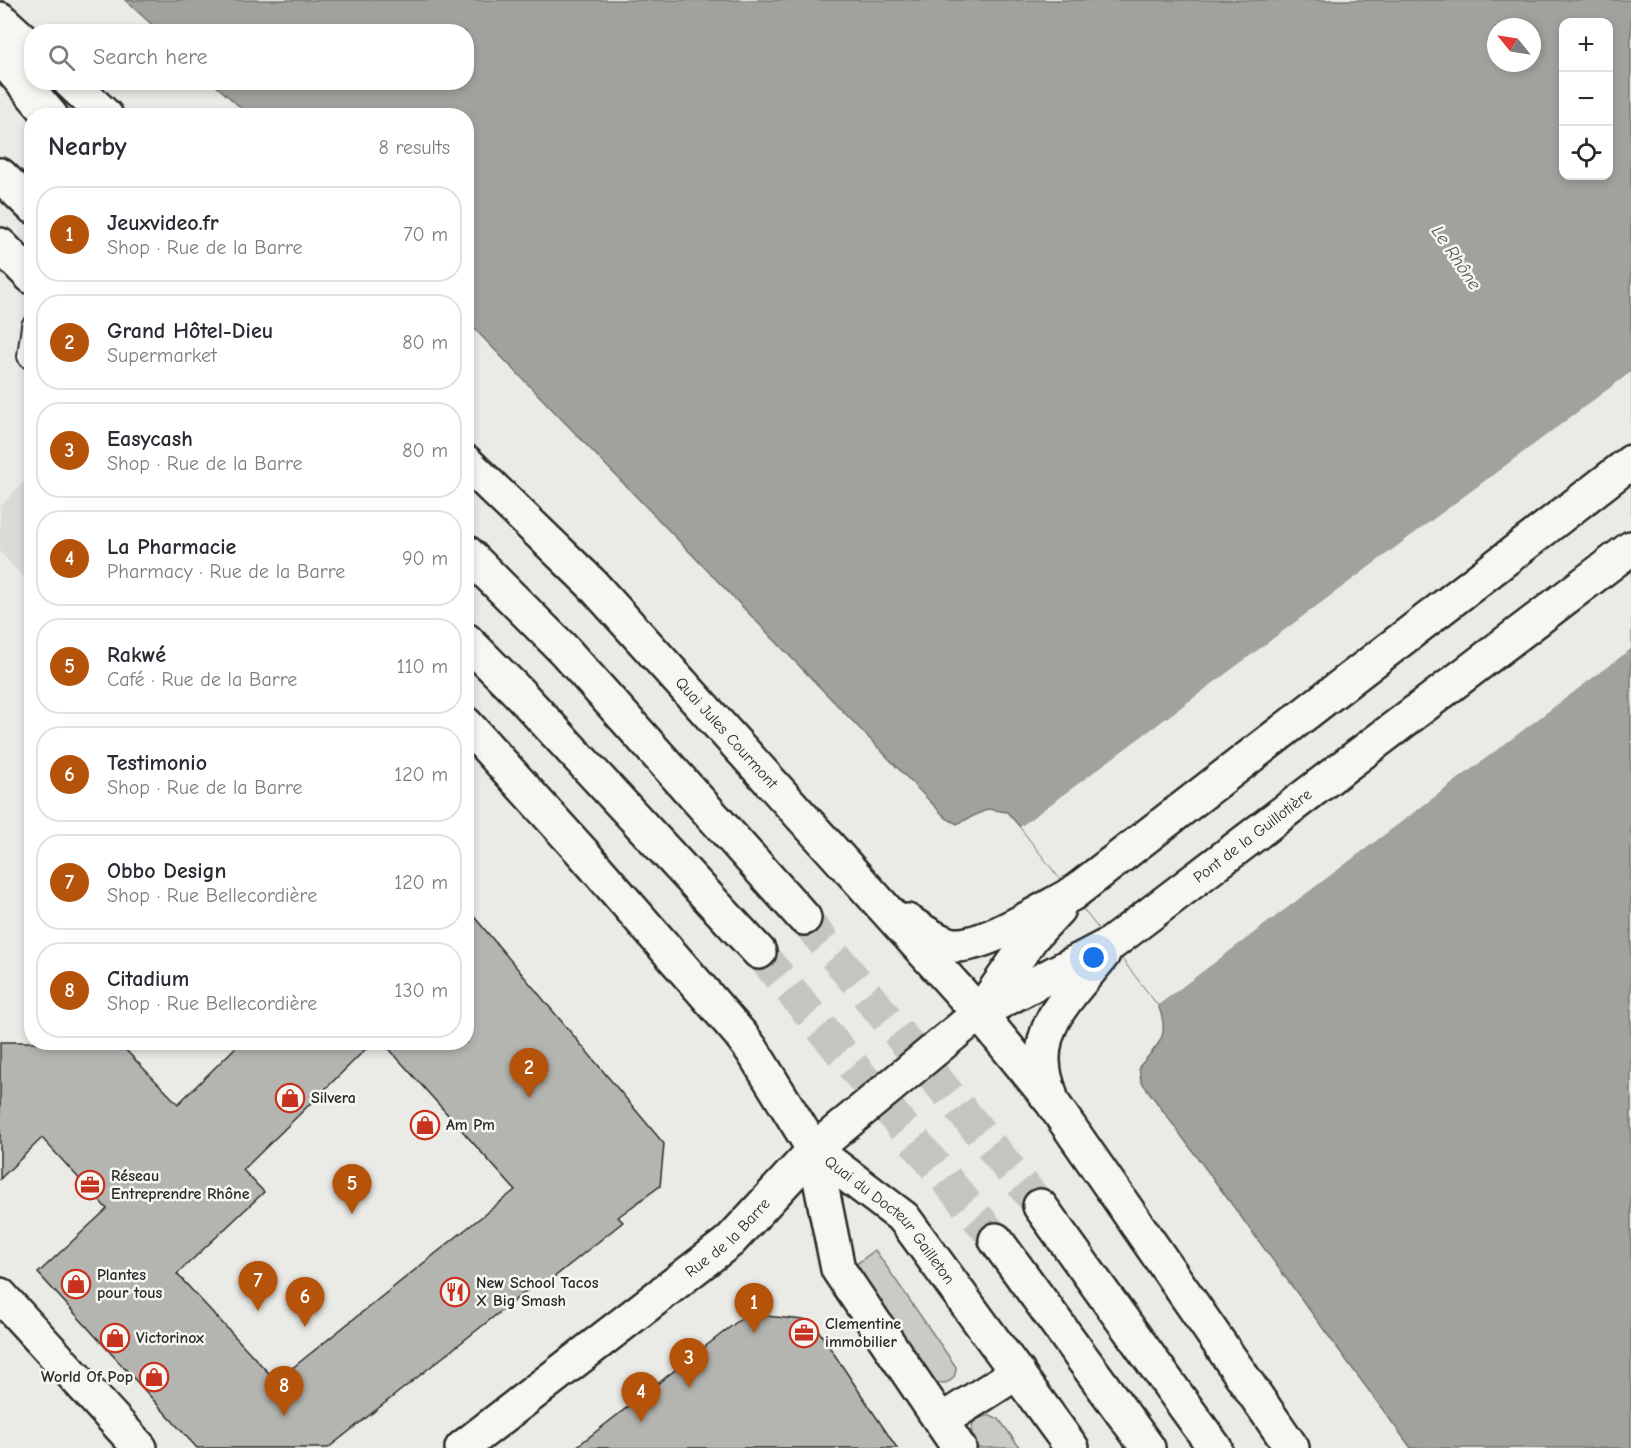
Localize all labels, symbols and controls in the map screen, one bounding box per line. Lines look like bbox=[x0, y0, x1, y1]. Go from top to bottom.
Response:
north arrow bbox=[1487, 18, 1541, 72]
map controls bbox=[1559, 18, 1613, 180]
button: + bbox=[1559, 18, 1613, 72]
search box bbox=[24, 24, 474, 90]
icon: search bbox=[45, 41, 78, 74]
text: Search here bbox=[93, 44, 208, 70]
button: − bbox=[1559, 72, 1613, 126]
button: locate bbox=[1559, 126, 1613, 180]
text: Nearby bbox=[48, 132, 127, 162]
text: 8 results bbox=[378, 136, 450, 159]
text: Jeuxvideo.fr bbox=[107, 210, 219, 236]
water label: Le Rhône bbox=[1427, 222, 1485, 294]
text: 1 bbox=[66, 223, 73, 246]
text: 70 m bbox=[403, 223, 448, 246]
text: Shop · Rue de la Barre bbox=[107, 236, 303, 259]
text: Grand Hôtel-Dieu bbox=[107, 318, 273, 344]
text: 2 bbox=[65, 331, 74, 354]
text: 80 m bbox=[402, 331, 448, 354]
text: Supermarket bbox=[107, 344, 217, 367]
text: Easycash bbox=[107, 426, 193, 452]
text: 3 bbox=[65, 439, 74, 462]
text: 80 m bbox=[402, 439, 448, 462]
text: Shop · Rue de la Barre bbox=[107, 452, 303, 475]
text: La Pharmacie bbox=[107, 534, 236, 560]
text: 4 bbox=[65, 547, 74, 570]
text: 90 m bbox=[402, 547, 448, 570]
text: Pharmacy · Rue de la Barre bbox=[107, 560, 345, 583]
text: Rakwé bbox=[107, 642, 166, 668]
text: 5 bbox=[64, 655, 75, 678]
text: 110 m bbox=[397, 655, 448, 678]
text: Café · Rue de la Barre bbox=[107, 668, 297, 691]
street label: Quai Jules Courmont bbox=[671, 674, 781, 793]
text: Testimonio bbox=[107, 750, 207, 776]
text: 6 bbox=[64, 763, 75, 786]
text: 120 m bbox=[394, 763, 448, 786]
text: Shop · Rue de la Barre bbox=[107, 776, 303, 799]
street label: Pont de la Guillotière bbox=[1190, 785, 1315, 887]
text: Obbo Design bbox=[107, 858, 227, 884]
text: 7 bbox=[65, 871, 74, 894]
text: 120 m bbox=[394, 871, 448, 894]
text: Shop · Rue Bellecordière bbox=[107, 884, 317, 907]
your location bbox=[1079, 943, 1108, 972]
text: Citadium bbox=[107, 966, 189, 992]
text: 8 bbox=[64, 979, 75, 1002]
text: 130 m bbox=[395, 979, 448, 1002]
text: Shop · Rue Bellecordière bbox=[107, 992, 317, 1015]
pin: 2 bbox=[510, 1048, 548, 1098]
shop icon: Silvera bbox=[274, 1082, 306, 1114]
place label: Silvera bbox=[311, 1089, 356, 1107]
shop icon: Am Pm bbox=[409, 1109, 441, 1141]
place label: Am Pm bbox=[446, 1116, 495, 1134]
street label: Quai du Docteur Gailleton bbox=[821, 1152, 958, 1288]
pin: 5 bbox=[332, 1164, 372, 1214]
place label: Réseau Entreprendre Rhône bbox=[111, 1167, 250, 1203]
office icon: Réseau Entreprendre Rhône bbox=[74, 1169, 106, 1201]
street label: Rue de la Barre bbox=[682, 1195, 774, 1281]
pin: 7 bbox=[238, 1262, 278, 1311]
place label: Plantes pour tous bbox=[97, 1266, 162, 1302]
shop icon: Plantes pour tous bbox=[60, 1268, 92, 1300]
place label: New School Tacos X Big Smash bbox=[476, 1274, 599, 1310]
restaurant icon: New School Tacos X Big Smash bbox=[439, 1276, 471, 1308]
pin: 6 bbox=[286, 1278, 324, 1327]
pin: 1 bbox=[734, 1284, 774, 1333]
place label: Clementine immobilier bbox=[825, 1315, 901, 1351]
office icon: Clementine immobilier bbox=[788, 1317, 820, 1349]
shop icon: Victorinox bbox=[99, 1322, 131, 1354]
place label: Victorinox bbox=[136, 1329, 204, 1347]
pin: 3 bbox=[670, 1338, 708, 1388]
shop icon: World Of Pop bbox=[138, 1361, 170, 1393]
pin: 8 bbox=[264, 1366, 304, 1416]
place label: World Of Pop bbox=[41, 1368, 133, 1386]
pin: 4 bbox=[622, 1372, 660, 1422]

